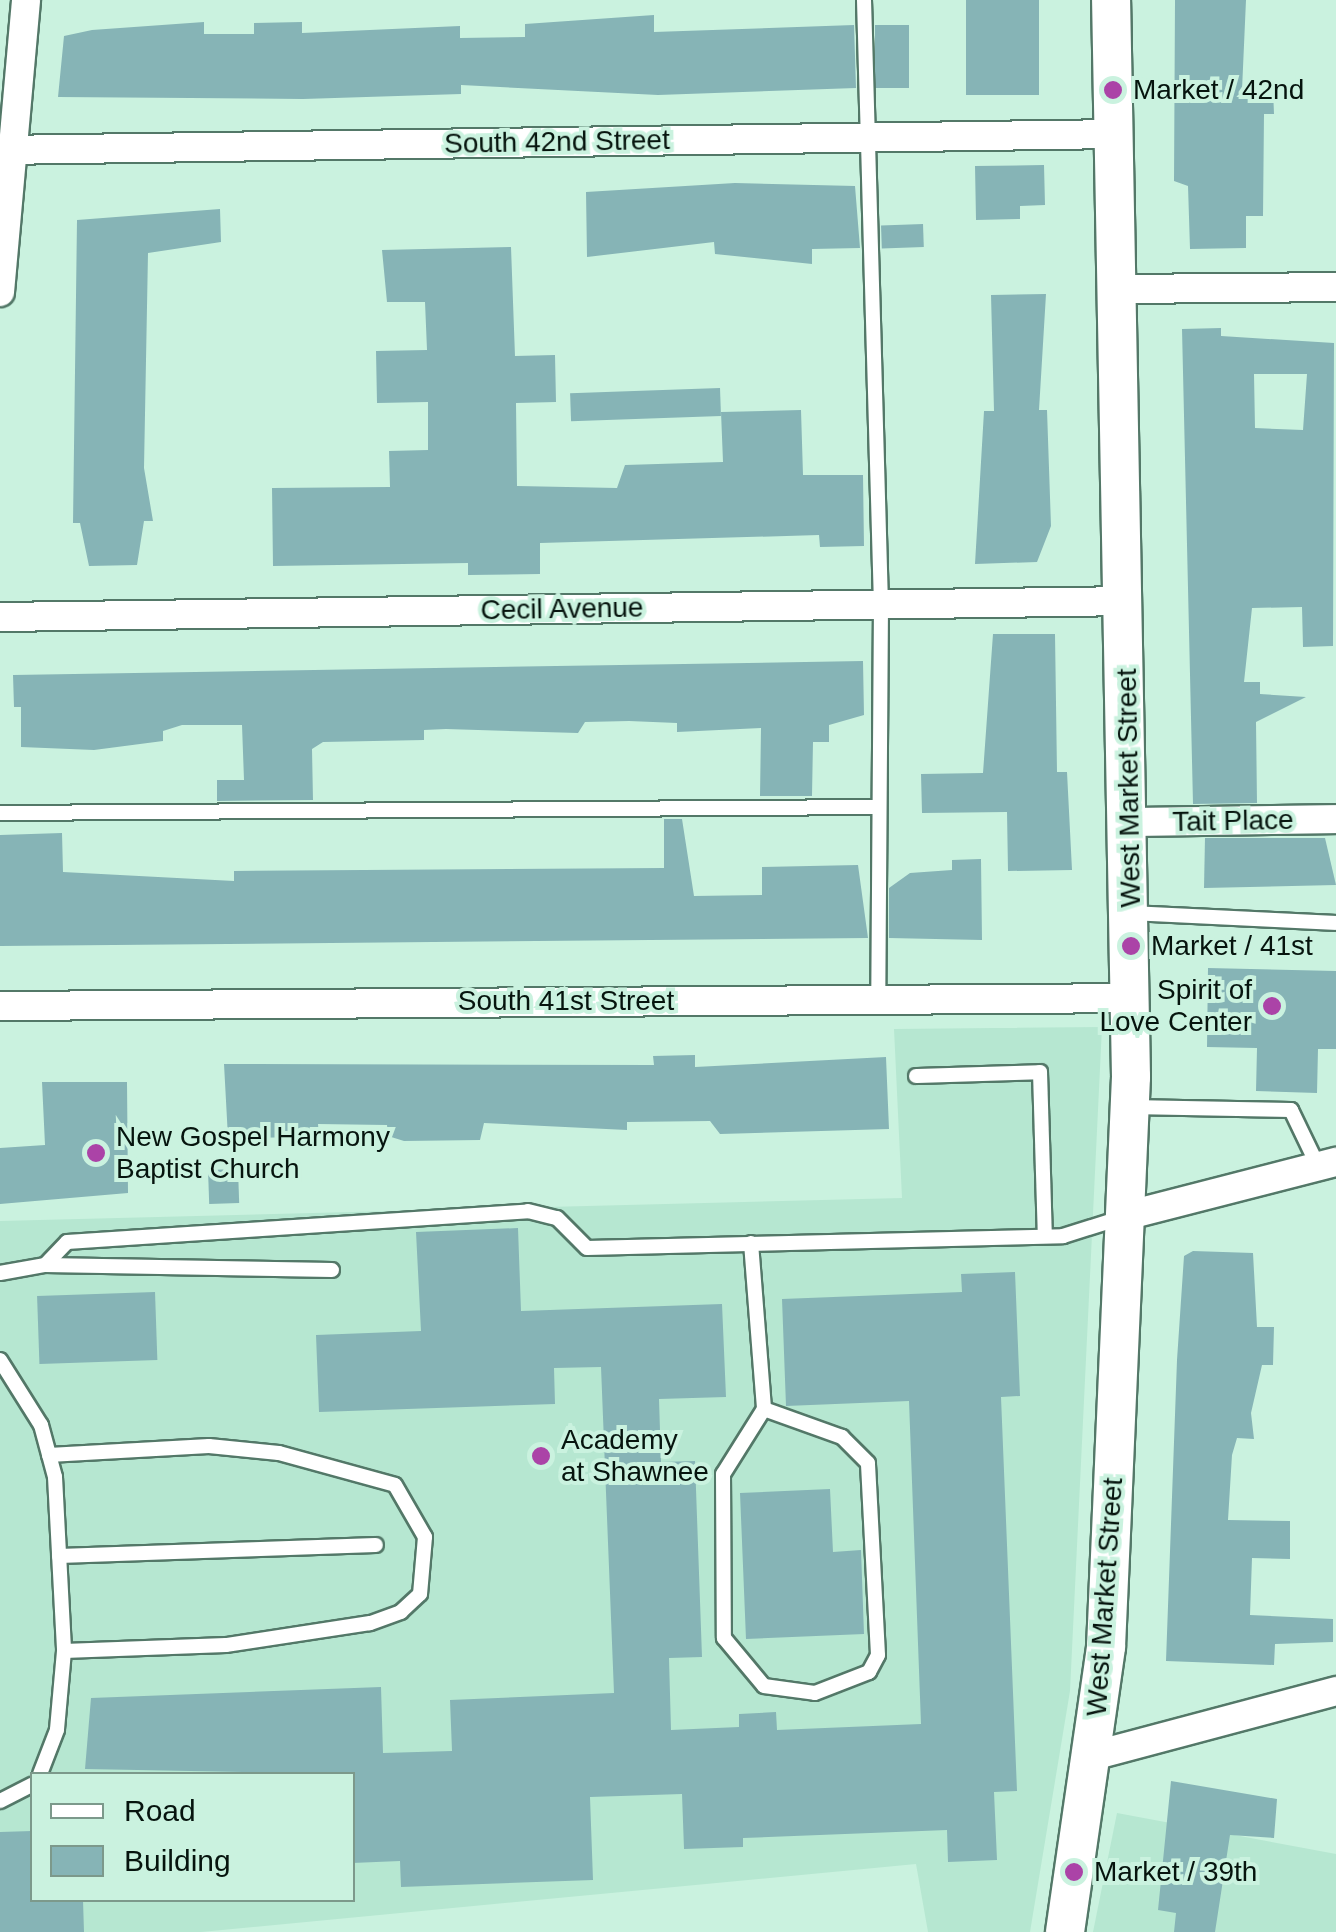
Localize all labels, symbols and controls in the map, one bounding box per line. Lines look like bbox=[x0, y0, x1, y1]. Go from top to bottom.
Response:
place label: Market / 42nd bbox=[1133, 73, 1304, 107]
marker: Market / 42nd bbox=[1102, 79, 1124, 101]
street label: South 42nd Street bbox=[444, 123, 670, 161]
street label: Cecil Avenue bbox=[479, 591, 645, 627]
street label: West Market Street bbox=[1110, 668, 1148, 908]
street label: Tait Place bbox=[1172, 803, 1294, 839]
place label: Market / 41st bbox=[1151, 929, 1313, 963]
marker: Market / 41st bbox=[1120, 935, 1142, 957]
place label: Spirit of Love Center bbox=[1099, 973, 1252, 1039]
street label: South 41st Street bbox=[458, 984, 674, 1018]
marker: Spirit of Love Center bbox=[1261, 995, 1283, 1017]
place label: New Gospel Harmony Baptist Church bbox=[116, 1120, 390, 1186]
marker: New Gospel Harmony Baptist Church bbox=[85, 1142, 107, 1164]
place label: Academy at Shawnee bbox=[561, 1423, 709, 1489]
marker: Academy at Shawnee bbox=[530, 1445, 552, 1467]
street label: West Market Street bbox=[1080, 1477, 1130, 1717]
legend bbox=[30, 1772, 355, 1902]
text: Road bbox=[124, 1794, 196, 1827]
text: Building bbox=[124, 1844, 231, 1877]
place label: Market / 39th bbox=[1094, 1855, 1257, 1889]
marker: Market / 39th bbox=[1063, 1861, 1085, 1883]

